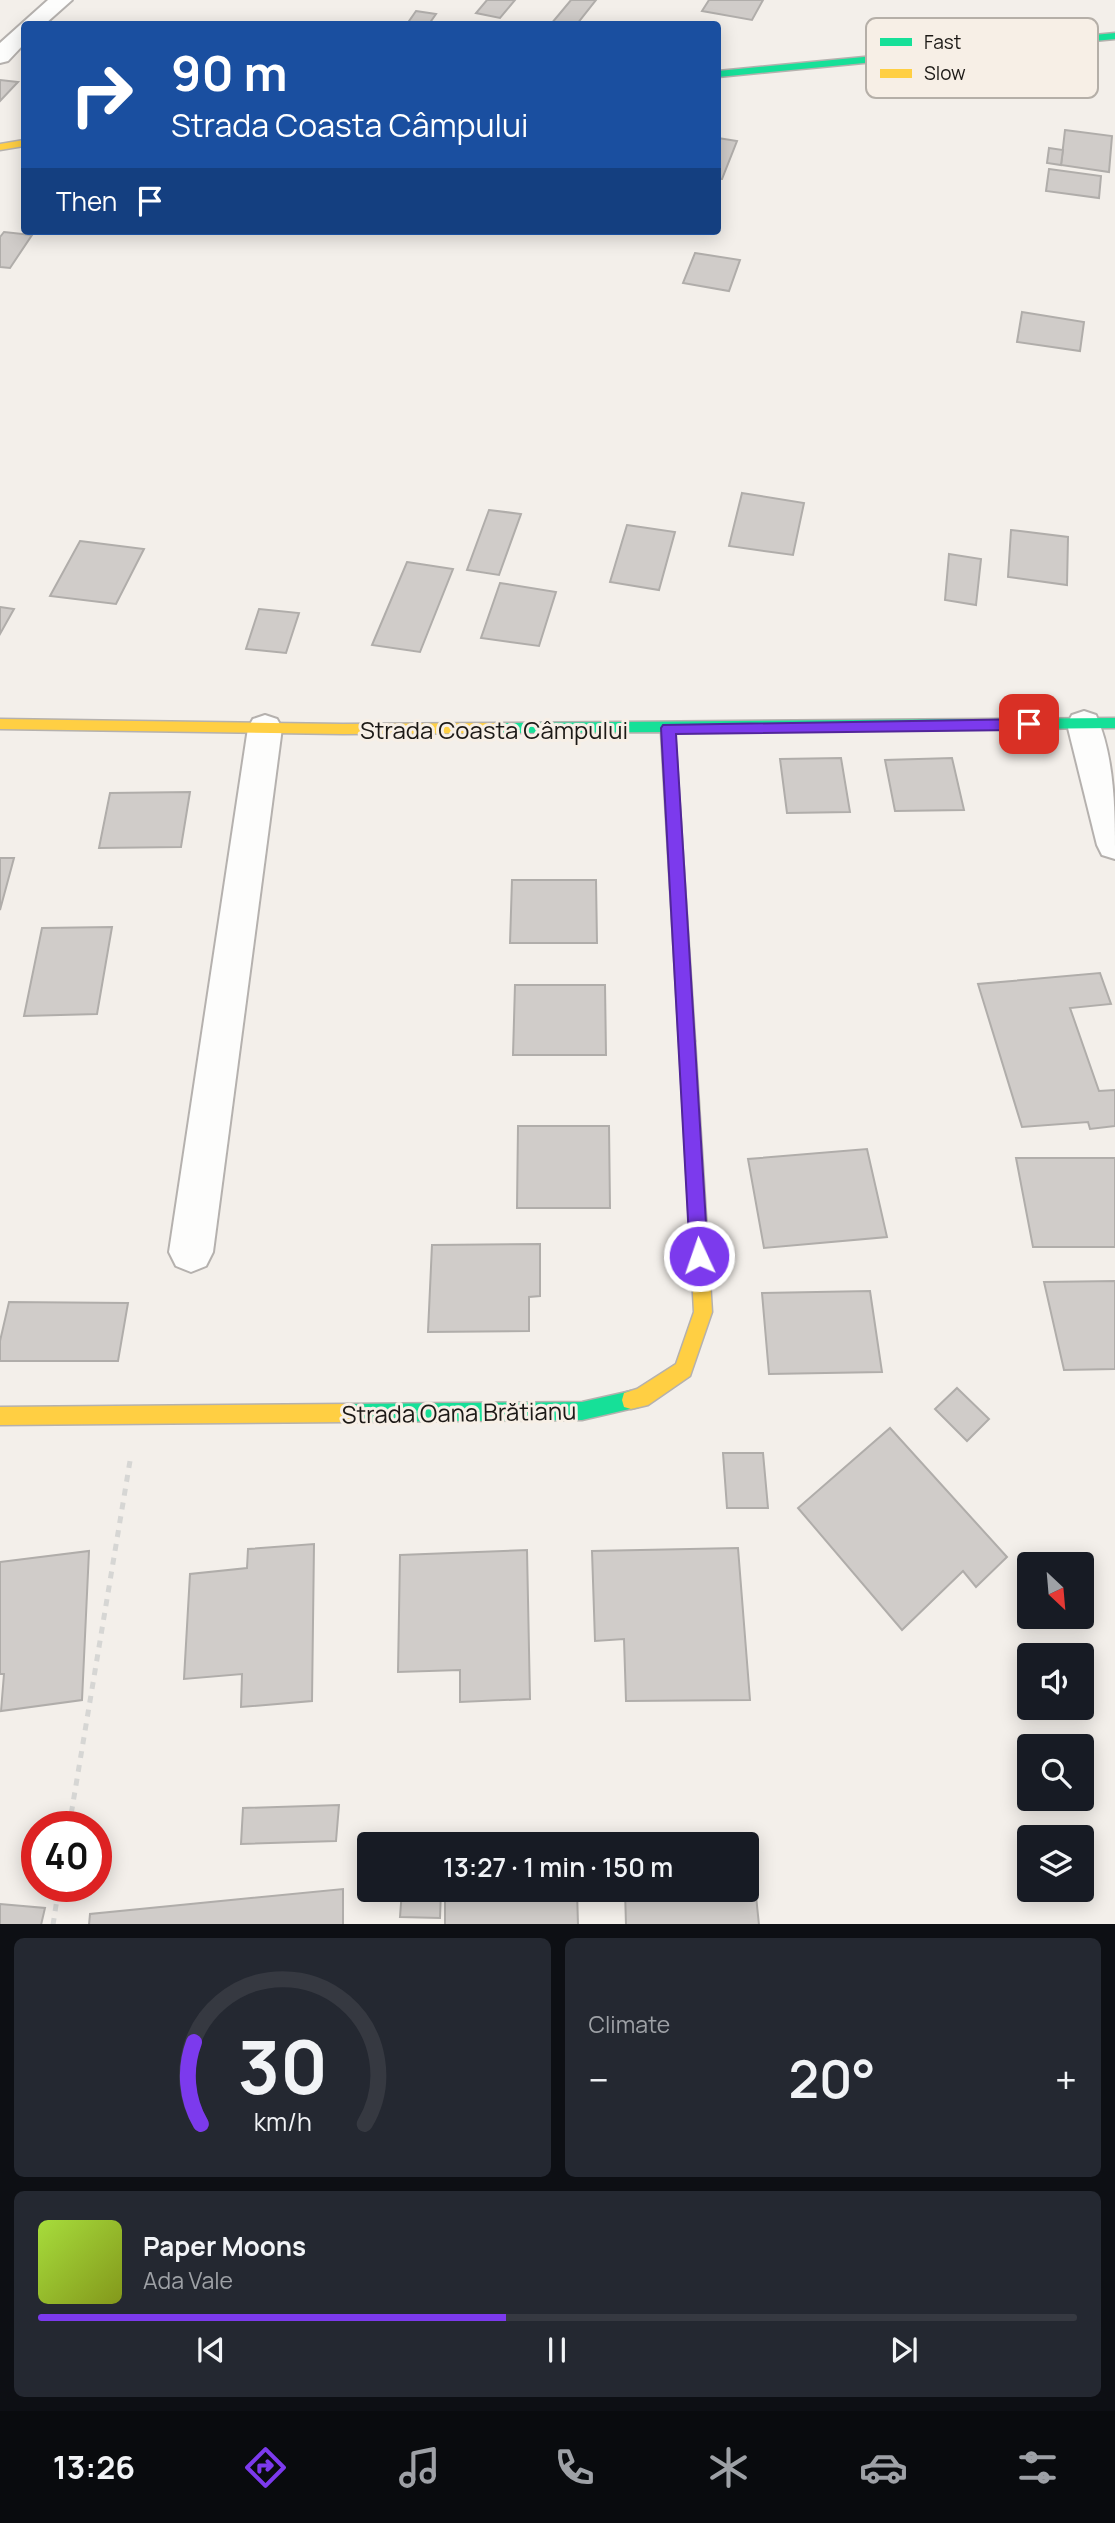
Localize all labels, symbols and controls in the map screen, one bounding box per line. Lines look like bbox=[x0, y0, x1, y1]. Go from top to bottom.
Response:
legend bbox=[866, 18, 1098, 98]
text: Fast bbox=[924, 29, 961, 55]
text: 90 m bbox=[171, 39, 288, 106]
icon: right bbox=[56, 49, 147, 140]
text: Slow bbox=[924, 60, 966, 86]
text: Strada Coasta Câmpului bbox=[171, 103, 528, 147]
icon: arrive bbox=[131, 182, 169, 220]
text: Then bbox=[56, 183, 117, 219]
pin bbox=[999, 694, 1059, 754]
icon: arrive bbox=[1010, 705, 1048, 743]
street label: Strada Coasta Câmpului bbox=[360, 713, 628, 746]
position arrow bbox=[662, 1219, 736, 1293]
street label: Strada Oana Brătianu bbox=[341, 1393, 577, 1431]
north arrow bbox=[1017, 1552, 1094, 1629]
map controls bbox=[1017, 1552, 1094, 1902]
button: sound bbox=[1017, 1643, 1094, 1720]
button: search bbox=[1017, 1734, 1094, 1811]
speed limit sign: 40 bbox=[21, 1811, 112, 1902]
button: layers bbox=[1017, 1825, 1094, 1902]
text: 13:27 · 1 min · 150 m bbox=[443, 1849, 673, 1885]
text: Climate bbox=[589, 2008, 670, 2040]
text: 30 bbox=[237, 2016, 327, 2116]
text: 20° bbox=[788, 2043, 876, 2114]
text: − bbox=[589, 2053, 609, 2105]
text: + bbox=[1055, 2053, 1077, 2105]
text: km/h bbox=[253, 2103, 311, 2138]
text: Paper Moons bbox=[143, 2228, 306, 2264]
text: Ada Vale bbox=[143, 2264, 233, 2296]
icon: previous bbox=[192, 2331, 230, 2369]
icon: pause bbox=[538, 2331, 576, 2369]
icon: next bbox=[885, 2331, 923, 2369]
icon: directions bbox=[241, 2443, 290, 2492]
icon: music bbox=[395, 2443, 444, 2492]
icon: phone bbox=[550, 2443, 599, 2492]
icon: climate bbox=[704, 2443, 753, 2492]
icon: car bbox=[859, 2443, 908, 2492]
icon: filters bbox=[1013, 2443, 1062, 2492]
text: 13:26 bbox=[53, 2445, 135, 2489]

